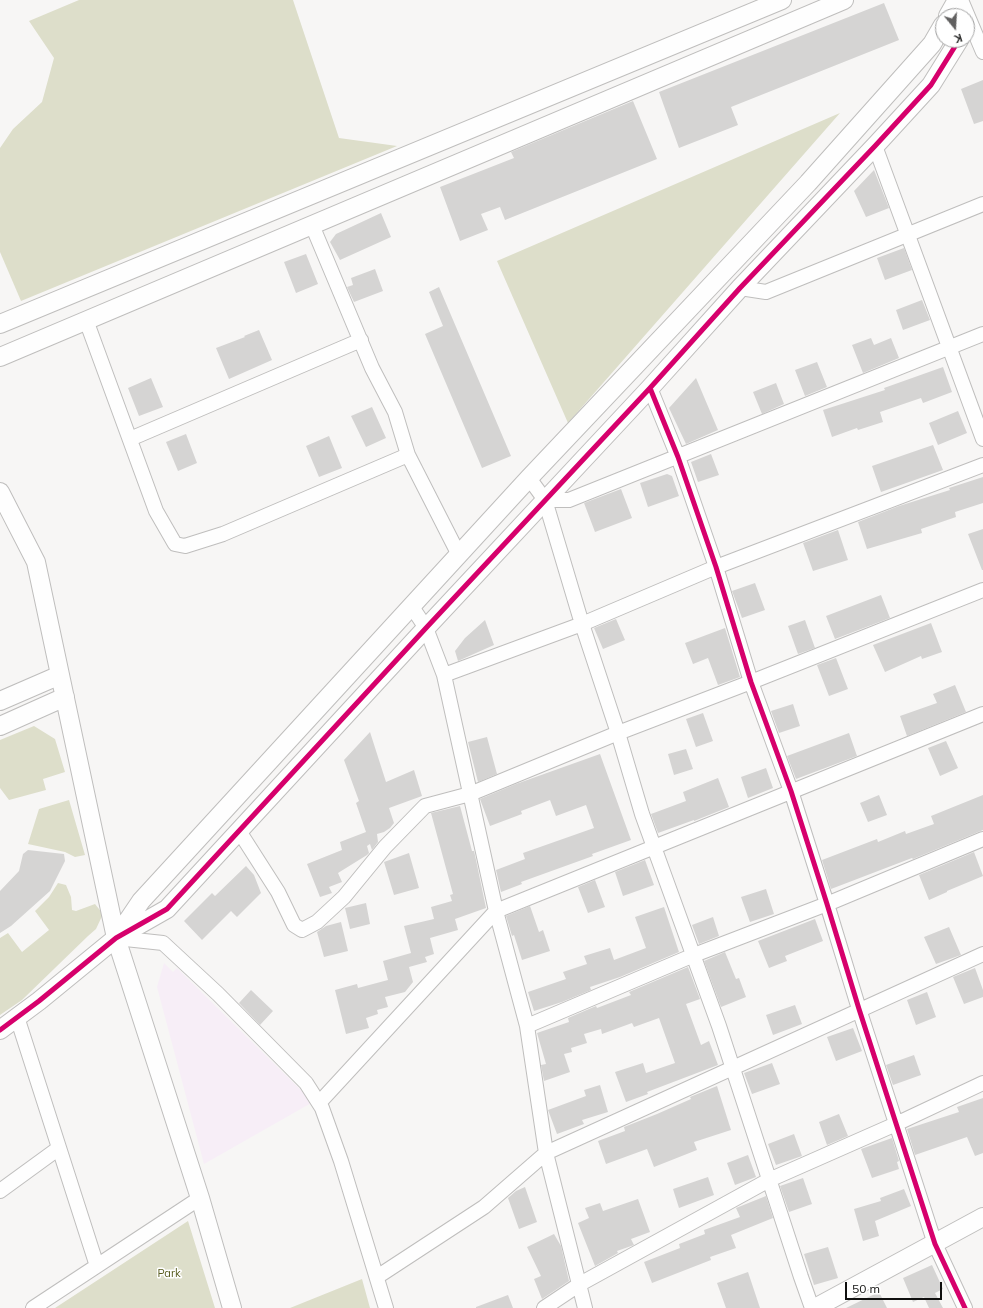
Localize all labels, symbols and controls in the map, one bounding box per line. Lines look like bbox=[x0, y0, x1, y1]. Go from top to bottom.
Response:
north arrow bbox=[935, 8, 975, 48]
text: K bbox=[953, 31, 964, 46]
park label: Park bbox=[157, 1267, 181, 1281]
scale bar bbox=[847, 1274, 944, 1300]
text: 50 m bbox=[852, 1281, 880, 1296]

